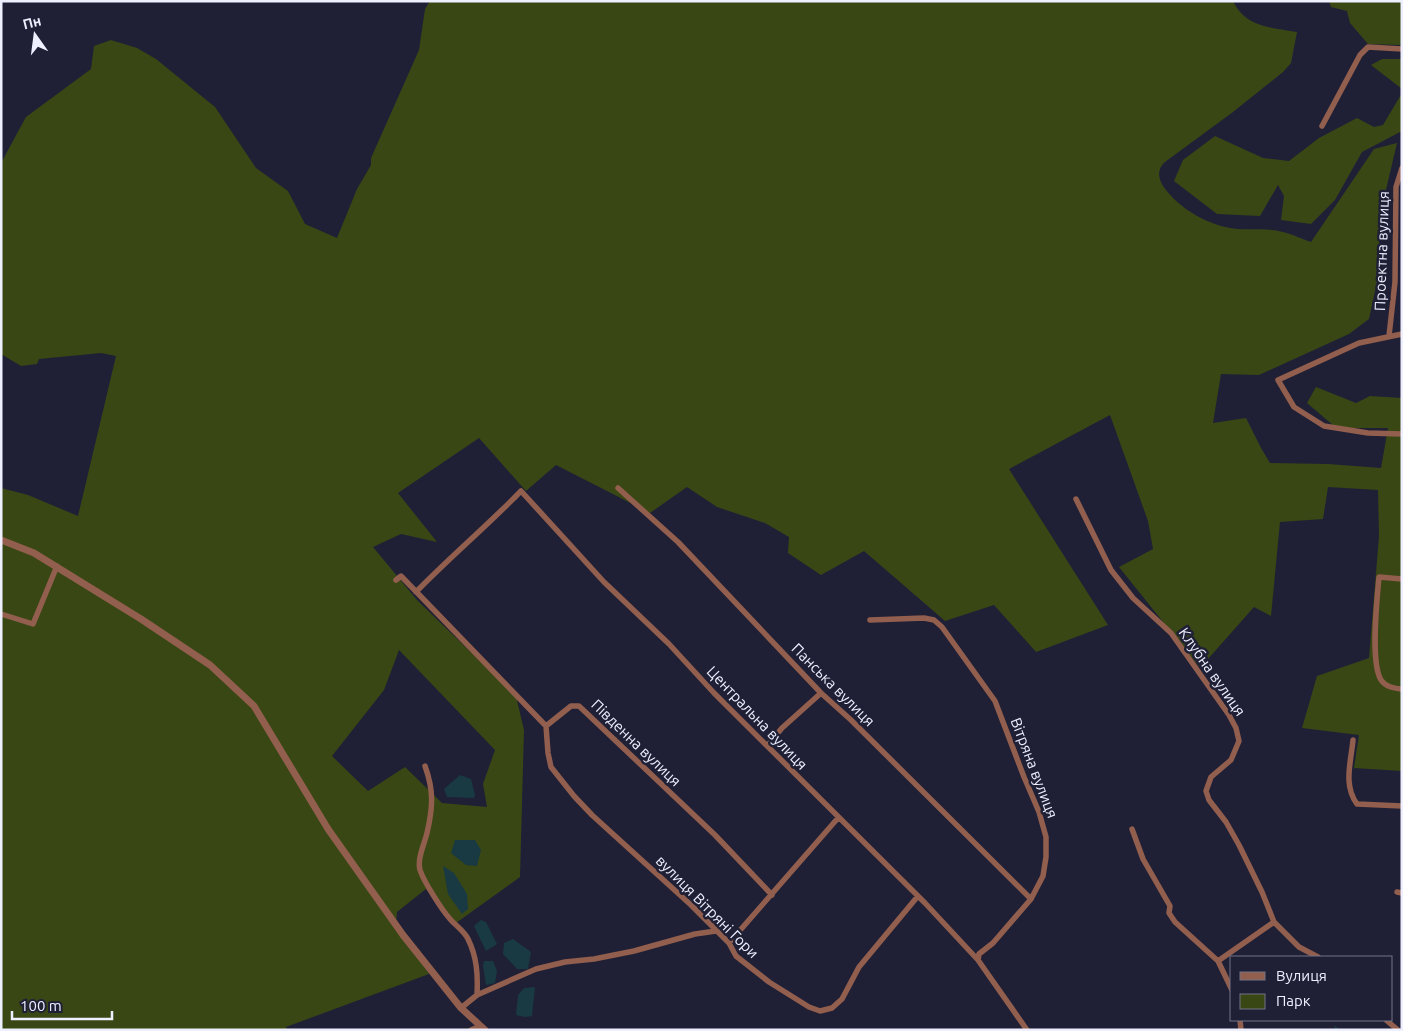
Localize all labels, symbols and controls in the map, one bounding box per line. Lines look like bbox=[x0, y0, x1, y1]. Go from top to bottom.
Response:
north arrow bbox=[10, 10, 60, 60]
text: Пн bbox=[21, 12, 43, 32]
street label: Проектна вулиця bbox=[1371, 191, 1392, 311]
street label: Клубна вулиця bbox=[1176, 624, 1249, 719]
street label: Панська вулиця bbox=[788, 640, 878, 730]
street label: Центральна вулиця bbox=[704, 663, 811, 773]
street label: Південна вулиця bbox=[588, 696, 685, 790]
street label: Вітряна вулиця bbox=[1007, 715, 1061, 820]
street label: вулиця Вітряні Гори bbox=[653, 852, 762, 961]
legend bbox=[1230, 956, 1393, 1021]
text: Вулиця bbox=[1276, 967, 1327, 984]
scale bar bbox=[12, 988, 112, 1020]
text: Парк bbox=[1276, 992, 1311, 1009]
text: 100 m bbox=[20, 997, 62, 1014]

